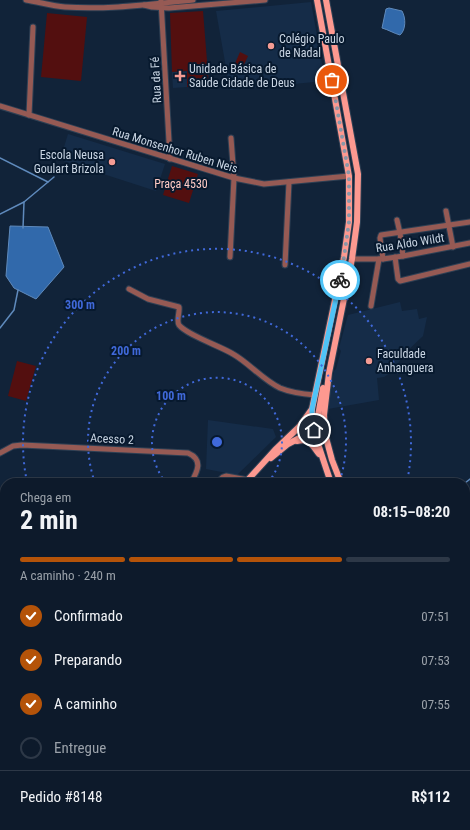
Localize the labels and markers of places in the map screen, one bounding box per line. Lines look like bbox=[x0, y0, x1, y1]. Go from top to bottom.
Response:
place label: Colégio Paulo de Nadal bbox=[279, 32, 345, 60]
marker: Colégio Paulo de Nadal bbox=[266, 41, 276, 51]
place label: Unidade Básica de Saúde Cidade de Deus bbox=[189, 62, 295, 90]
pin bbox=[315, 63, 349, 97]
marker: Unidade Básica de Saúde Cidade de Deus bbox=[174, 70, 186, 82]
place label: Escola Neusa Goulart Brizola bbox=[34, 148, 104, 176]
marker: Escola Neusa Goulart Brizola bbox=[107, 157, 117, 167]
place label: Faculdade Anhanguera bbox=[377, 347, 434, 375]
marker: Faculdade Anhanguera bbox=[364, 356, 374, 366]
pin bbox=[297, 413, 331, 447]
centre of rings bbox=[210, 435, 224, 449]

